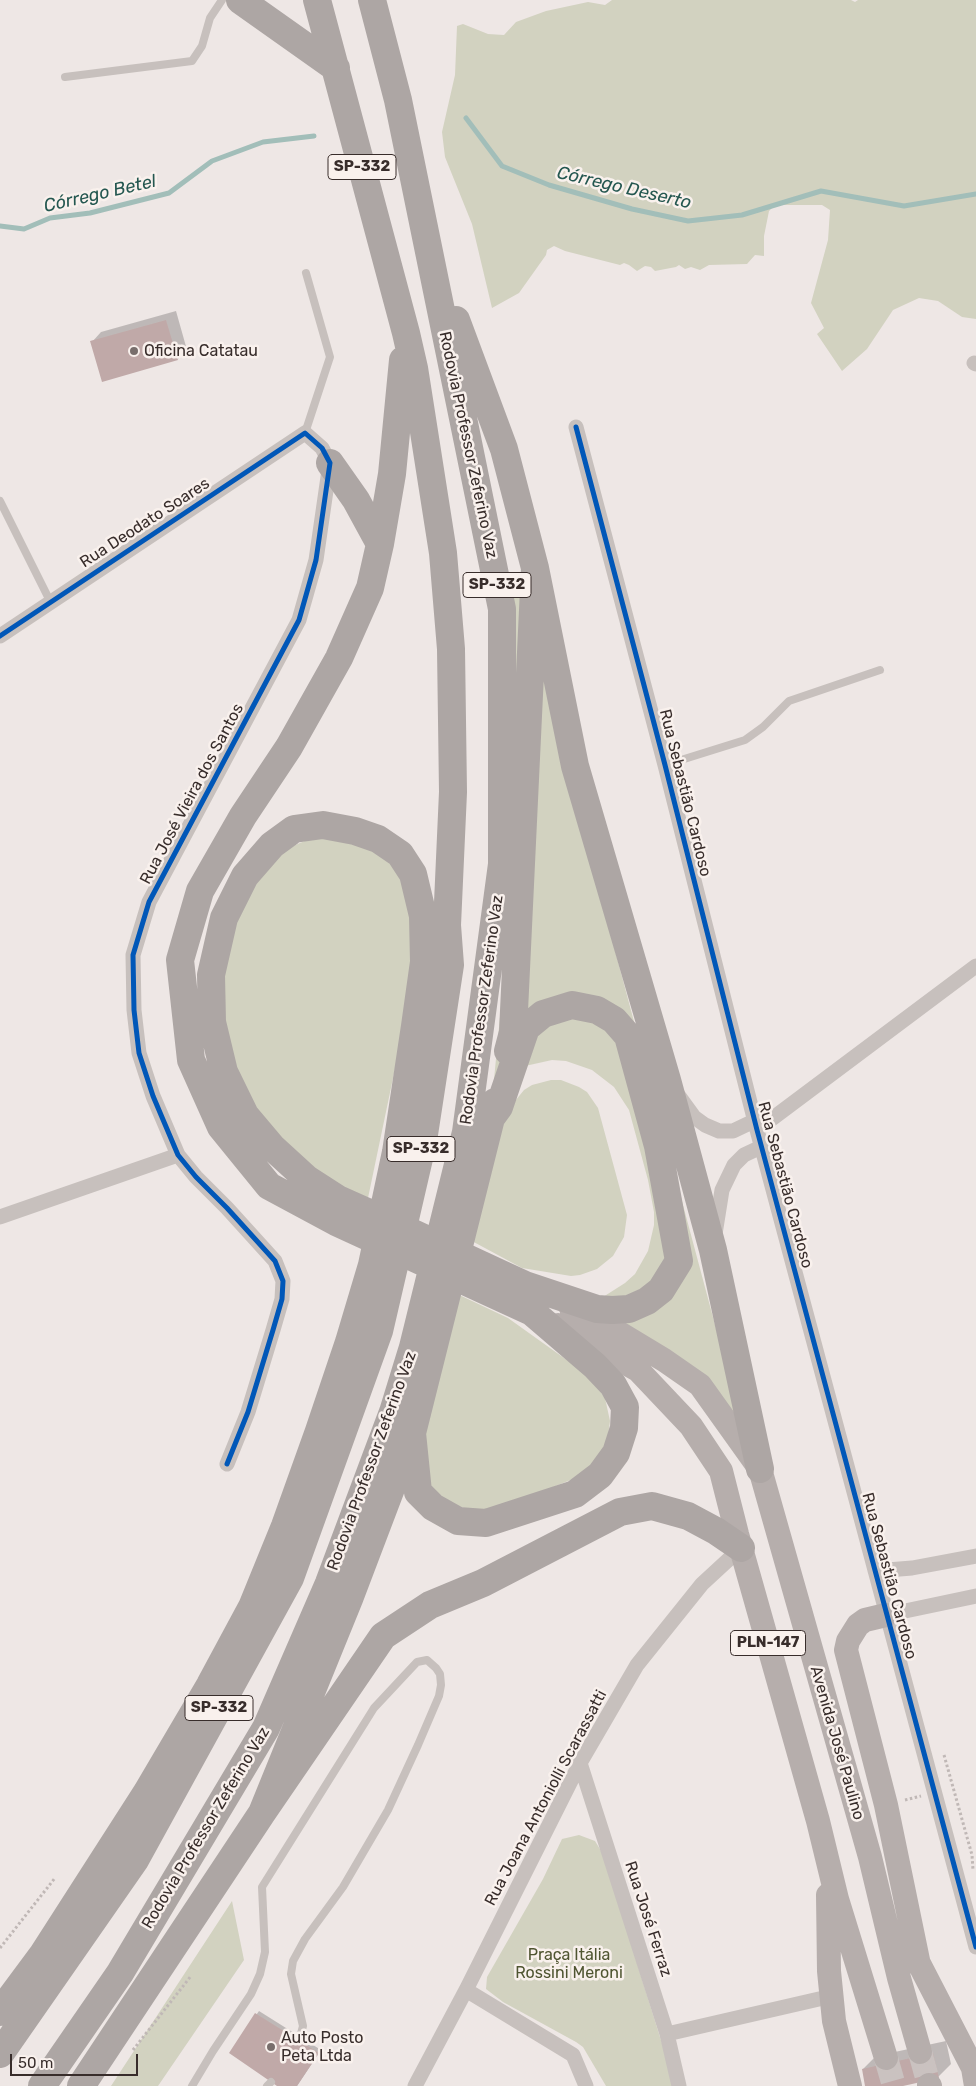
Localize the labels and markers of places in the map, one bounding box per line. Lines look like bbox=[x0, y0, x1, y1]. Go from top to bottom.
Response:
place label: Oficina Catatau bbox=[144, 341, 258, 361]
marker: Oficina Catatau bbox=[128, 345, 140, 357]
place label: Auto Posto Peta Ltda bbox=[281, 2028, 364, 2066]
marker: Auto Posto Peta Ltda bbox=[265, 2041, 277, 2053]

